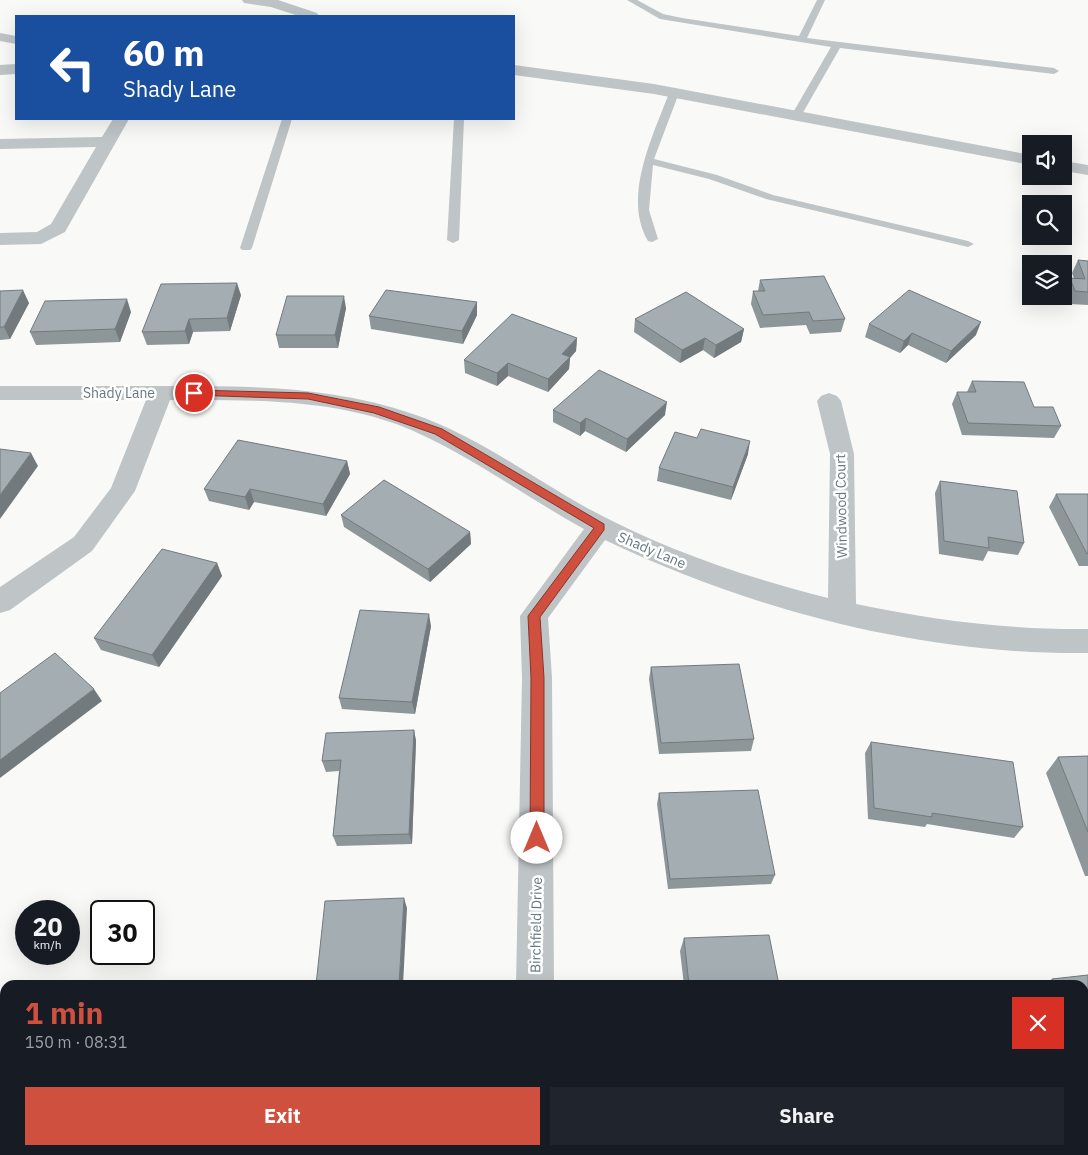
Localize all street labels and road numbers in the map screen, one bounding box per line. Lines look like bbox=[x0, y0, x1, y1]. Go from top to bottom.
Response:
street label: Shady Lane bbox=[83, 384, 155, 402]
street label: Windwood Court bbox=[831, 454, 851, 558]
street label: Shady Lane bbox=[615, 528, 689, 572]
street label: Birchfield Drive bbox=[526, 877, 546, 973]

